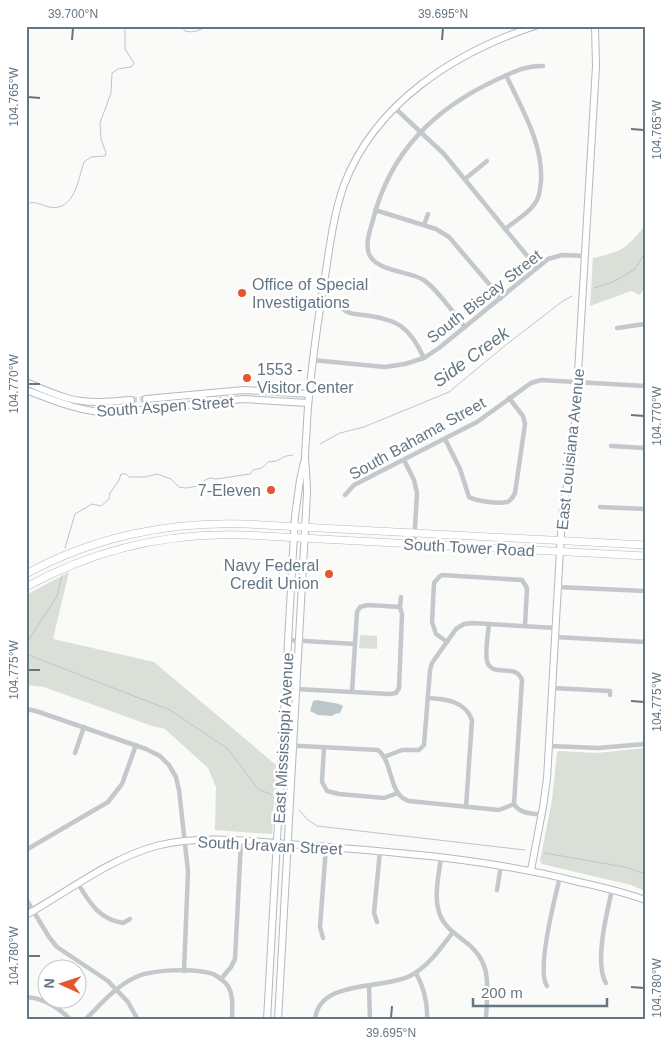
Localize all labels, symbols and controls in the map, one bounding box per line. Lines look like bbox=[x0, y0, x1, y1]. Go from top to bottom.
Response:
text: 39.700°N bbox=[48, 7, 98, 21]
text: 39.695°N bbox=[418, 7, 468, 21]
text: 104.765°W bbox=[7, 67, 21, 127]
text: 104.765°W bbox=[650, 100, 664, 160]
street label: South Biscay Street bbox=[424, 246, 545, 346]
place label: Office of Special Investigations bbox=[252, 276, 368, 311]
marker: Office of Special Investigations bbox=[236, 287, 248, 299]
water label: Side Creek bbox=[429, 322, 514, 391]
text: 104.770°W bbox=[7, 354, 21, 414]
place label: 1553 - Visitor Center bbox=[257, 361, 354, 396]
street label: East Louisiana Avenue bbox=[554, 367, 587, 531]
marker: 1553 - Visitor Center bbox=[241, 372, 253, 384]
text: 104.770°W bbox=[650, 386, 664, 446]
street label: South Aspen Street bbox=[96, 393, 235, 420]
street label: South Bahama Street bbox=[346, 394, 489, 483]
place label: 7-Eleven bbox=[198, 482, 261, 499]
marker: 7-Eleven bbox=[265, 484, 277, 496]
street label: South Tower Road bbox=[403, 536, 535, 559]
place label: Navy Federal Credit Union bbox=[224, 557, 319, 592]
marker: Navy Federal Credit Union bbox=[323, 568, 335, 580]
text: 104.775°W bbox=[7, 640, 21, 700]
street label: East Mississippi Avenue bbox=[271, 652, 296, 824]
text: 104.775°W bbox=[650, 672, 664, 732]
street label: South Uravan Street bbox=[197, 833, 343, 858]
text: 104.780°W bbox=[7, 926, 21, 986]
north arrow bbox=[38, 958, 88, 1008]
text: 104.780°W bbox=[650, 958, 664, 1018]
scale bar bbox=[473, 976, 607, 1008]
text: N bbox=[41, 978, 57, 989]
text: 200 m bbox=[481, 984, 523, 1001]
text: 39.695°N bbox=[366, 1026, 416, 1040]

